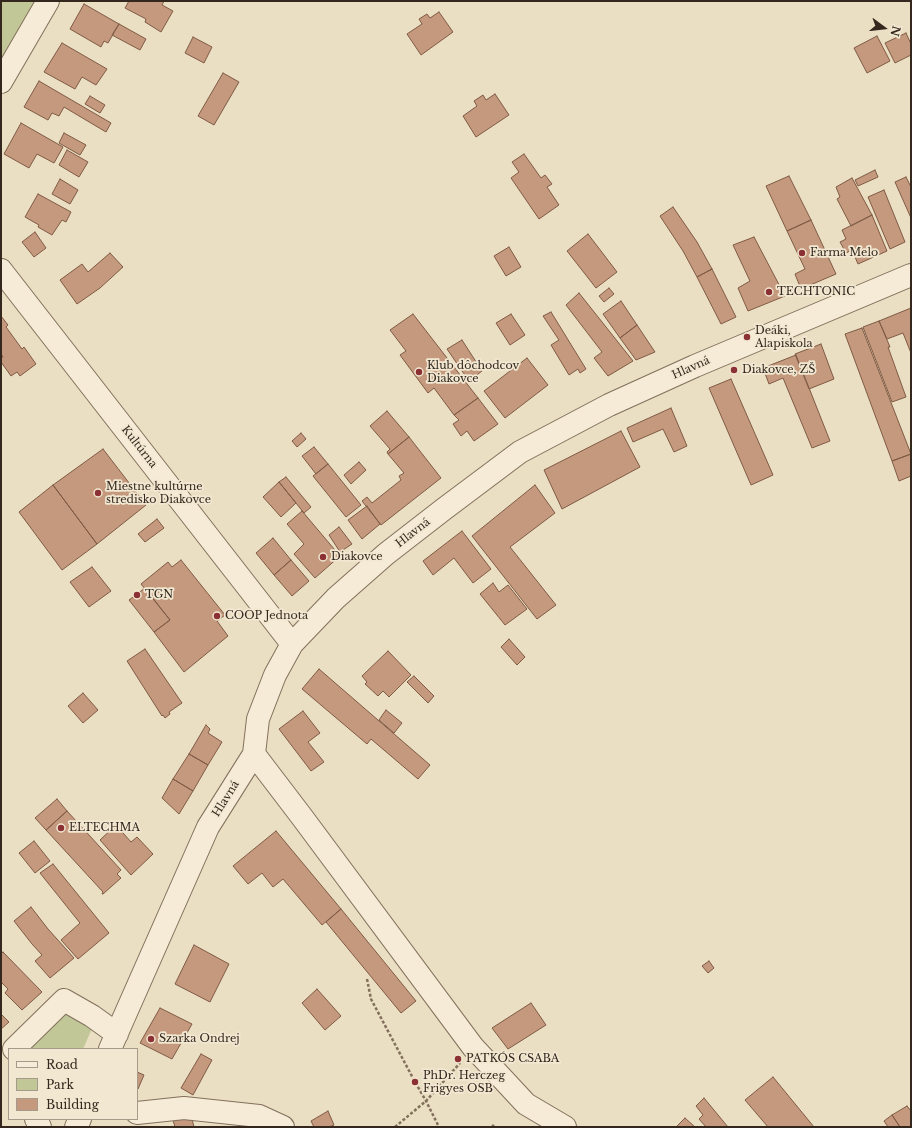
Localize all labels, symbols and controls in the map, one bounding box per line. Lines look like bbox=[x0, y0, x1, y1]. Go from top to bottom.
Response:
north arrow bbox=[864, 8, 904, 48]
text: N bbox=[887, 24, 904, 38]
place label: Farma Melo bbox=[810, 246, 878, 260]
marker: Farma Melo bbox=[797, 248, 807, 258]
place label: TECHTONIC bbox=[777, 285, 855, 299]
marker: TECHTONIC bbox=[764, 287, 774, 297]
place label: Deáki, Alapiskola bbox=[755, 324, 813, 350]
marker: Deáki, Alapiskola bbox=[742, 332, 752, 342]
street label: Hlavná bbox=[670, 354, 712, 382]
place label: Klub dôchodcov Diakovce bbox=[427, 359, 519, 385]
place label: Diakovce, ZŠ bbox=[742, 363, 815, 377]
marker: Diakovce, ZŠ bbox=[729, 365, 739, 375]
marker: Klub dôchodcov Diakovce bbox=[414, 367, 424, 377]
street label: Kultúrna bbox=[118, 423, 160, 471]
place label: Miestne kultúrne stredisko Diakovce bbox=[106, 480, 211, 506]
marker: Miestne kultúrne stredisko Diakovce bbox=[93, 488, 103, 498]
street label: Hlavná bbox=[393, 515, 433, 551]
place label: Diakovce bbox=[331, 550, 383, 564]
marker: Diakovce bbox=[318, 552, 328, 562]
place label: TGN bbox=[145, 588, 173, 602]
marker: TGN bbox=[132, 590, 142, 600]
place label: COOP Jednota bbox=[225, 609, 308, 623]
marker: COOP Jednota bbox=[212, 611, 222, 621]
street label: Hlavná bbox=[210, 779, 242, 819]
place label: ELTECHMA bbox=[69, 821, 140, 835]
marker: ELTECHMA bbox=[56, 823, 66, 833]
place label: Szarka Ondrej bbox=[159, 1032, 240, 1046]
marker: Szarka Ondrej bbox=[146, 1034, 156, 1044]
legend bbox=[8, 1048, 138, 1120]
place label: PATKÓS CSABA bbox=[466, 1052, 559, 1066]
marker: PATKÓS CSABA bbox=[453, 1054, 463, 1064]
text: Road bbox=[46, 1057, 78, 1072]
place label: PhDr. Herczeg Frigyes OSB bbox=[423, 1069, 505, 1095]
text: Park bbox=[46, 1077, 74, 1092]
marker: PhDr. Herczeg Frigyes OSB bbox=[410, 1077, 420, 1087]
text: Building bbox=[46, 1097, 99, 1112]

